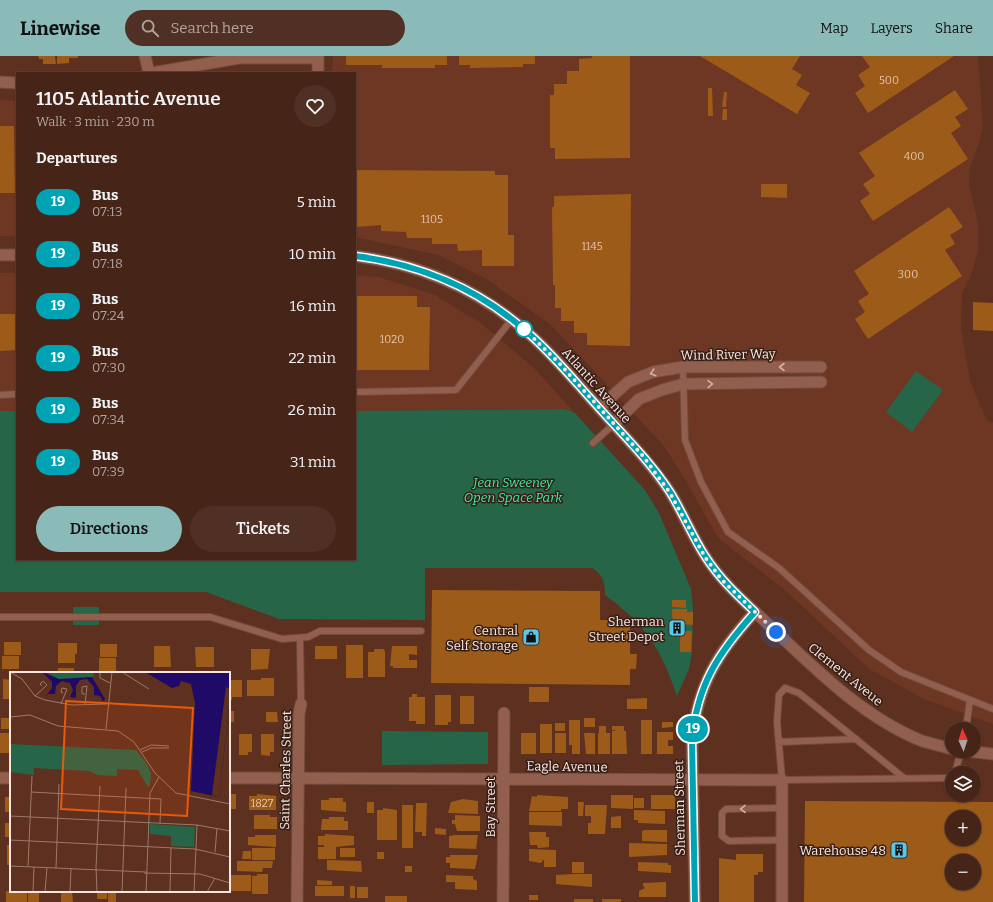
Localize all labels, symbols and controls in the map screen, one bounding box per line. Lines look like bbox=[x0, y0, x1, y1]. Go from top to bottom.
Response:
search box bbox=[125, 10, 405, 46]
text: Linewise bbox=[20, 17, 101, 40]
icon: search bbox=[139, 17, 161, 39]
text: Search here bbox=[171, 19, 254, 37]
text: Map bbox=[820, 20, 848, 37]
text: Layers bbox=[870, 20, 913, 37]
text: Share bbox=[935, 20, 973, 37]
house number: 500 bbox=[879, 74, 899, 87]
button: heart bbox=[294, 85, 336, 127]
text: 1105 Atlantic Avenue bbox=[36, 87, 221, 110]
text: Walk · 3 min · 230 m bbox=[36, 114, 155, 129]
text: Departures bbox=[36, 149, 117, 167]
house number: 400 bbox=[904, 150, 924, 163]
text: Bus bbox=[92, 186, 118, 204]
text: 19 bbox=[51, 193, 65, 210]
text: 5 min bbox=[297, 193, 336, 211]
text: 07:13 bbox=[92, 204, 122, 219]
house number: 1105 bbox=[421, 213, 443, 226]
text: Bus bbox=[92, 238, 118, 256]
house number: 1145 bbox=[581, 240, 603, 253]
text: 19 bbox=[51, 245, 65, 262]
text: 10 min bbox=[289, 245, 336, 263]
text: 07:18 bbox=[92, 256, 123, 271]
house number: 300 bbox=[898, 268, 918, 281]
text: Bus bbox=[92, 290, 118, 308]
text: 19 bbox=[51, 297, 65, 314]
text: 16 min bbox=[290, 297, 336, 315]
text: 07:24 bbox=[92, 308, 124, 323]
unlabelled marker bbox=[515, 320, 533, 338]
house number: 1020 bbox=[380, 333, 404, 346]
text: Bus bbox=[92, 342, 118, 360]
street label: Atlantic Avenue bbox=[559, 345, 634, 426]
street label: Wind River Way bbox=[680, 346, 776, 363]
text: 19 bbox=[51, 349, 65, 366]
text: 22 min bbox=[288, 349, 336, 367]
text: 07:30 bbox=[92, 360, 125, 375]
one-way arrow bbox=[779, 363, 785, 371]
one-way arrow bbox=[650, 368, 657, 377]
one-way arrow bbox=[707, 380, 713, 388]
text: Bus bbox=[92, 394, 118, 412]
text: 19 bbox=[51, 401, 65, 418]
text: 26 min bbox=[288, 401, 336, 419]
text: 07:34 bbox=[92, 412, 125, 427]
text: Bus bbox=[92, 446, 118, 464]
text: 19 bbox=[51, 453, 65, 470]
text: 31 min bbox=[290, 453, 336, 471]
text: 07:39 bbox=[92, 464, 125, 479]
park label: Jean Sweeney Open Space Park bbox=[464, 475, 563, 505]
button: Directions bbox=[36, 506, 182, 552]
button: Tickets bbox=[190, 506, 336, 552]
place label: Sherman Street Depot bbox=[588, 614, 665, 644]
building icon: Sherman Street Depot bbox=[667, 618, 687, 638]
your location bbox=[766, 622, 786, 642]
place label: Central Self Storage bbox=[446, 623, 518, 653]
shop icon: Central Self Storage bbox=[521, 627, 541, 647]
street label: Clement Aveue bbox=[805, 640, 886, 709]
inset map bbox=[10, 672, 230, 892]
street label: Saint Charles Street bbox=[277, 710, 294, 830]
line badge: 19 bbox=[675, 716, 711, 742]
text: 19 bbox=[686, 720, 700, 737]
north arrow bbox=[945, 722, 981, 758]
map controls bbox=[945, 722, 981, 890]
street label: Eagle Avenue bbox=[526, 758, 608, 775]
street label: Sherman Street bbox=[671, 760, 688, 856]
button: layers bbox=[945, 766, 981, 802]
street label: Bay Street bbox=[483, 776, 498, 837]
house number: 1827 bbox=[251, 797, 274, 810]
one-way arrow bbox=[740, 805, 746, 813]
button: + bbox=[945, 810, 981, 846]
building icon: Warehouse 48 bbox=[889, 840, 909, 860]
place label: Warehouse 48 bbox=[799, 843, 886, 858]
button: − bbox=[945, 854, 981, 890]

